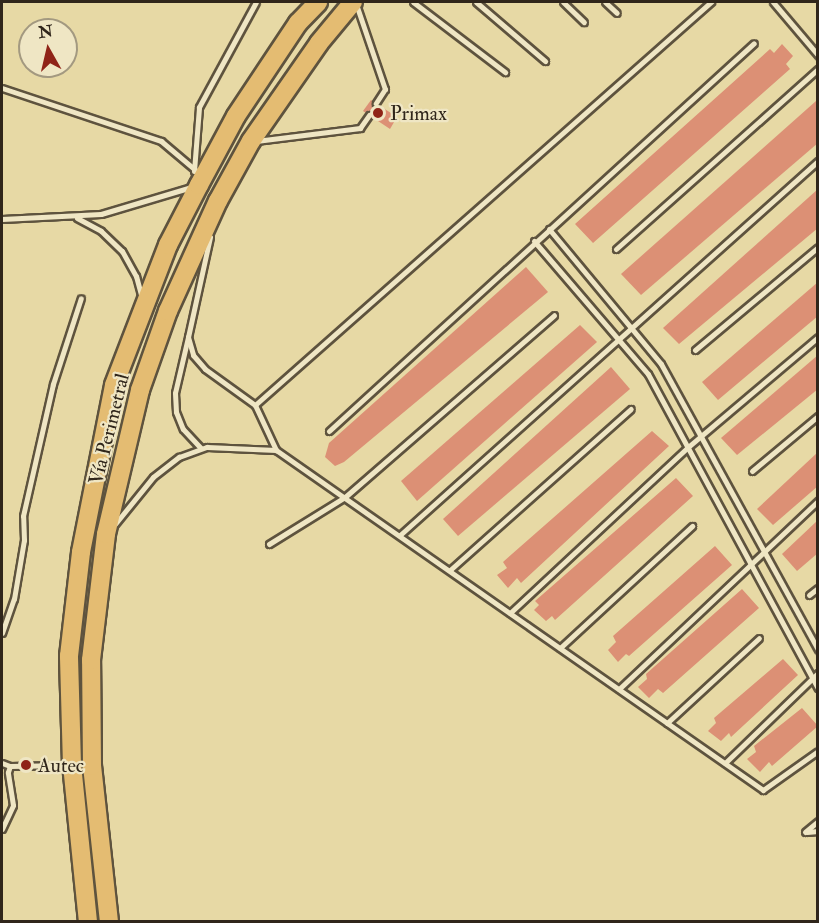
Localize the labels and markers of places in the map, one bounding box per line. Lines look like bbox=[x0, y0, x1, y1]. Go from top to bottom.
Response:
place label: Primax bbox=[390, 101, 447, 125]
marker: Primax bbox=[371, 106, 385, 120]
place label: Autec bbox=[38, 753, 84, 777]
marker: Autec bbox=[19, 758, 33, 772]

